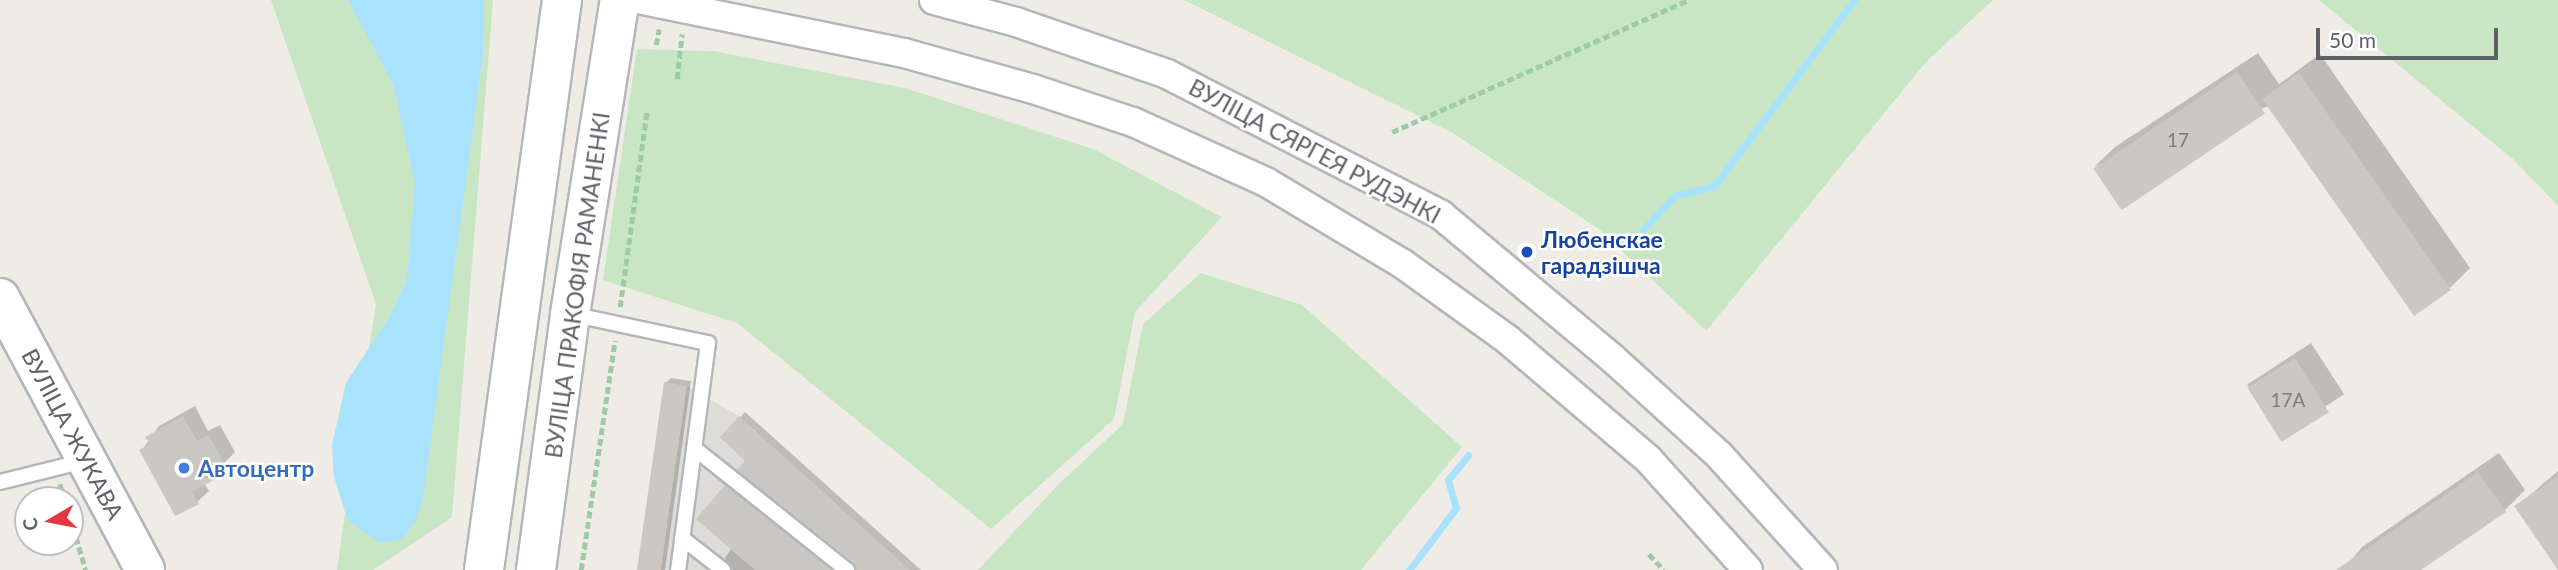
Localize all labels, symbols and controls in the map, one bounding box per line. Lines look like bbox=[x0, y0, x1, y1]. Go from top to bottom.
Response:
scale bar bbox=[2320, 14, 2502, 58]
text: 50 m bbox=[2329, 27, 2376, 52]
street label: ВУЛІЦА СЯРГЕЯ РУДЭНКІ bbox=[1184, 73, 1446, 229]
street label: ВУЛІЦА ПРАКОФІЯ РАМАНЕНКІ bbox=[539, 110, 615, 460]
house number: 17 bbox=[2167, 129, 2189, 151]
place label: Любенскае гарадзішча bbox=[1541, 225, 1663, 279]
marker: Любенскае гарадзішча bbox=[1519, 244, 1535, 260]
street label: ВУЛІЦА ЖУКАВА bbox=[16, 344, 130, 524]
house number: 17А bbox=[2271, 389, 2305, 411]
place label: Автоцентр bbox=[198, 454, 314, 482]
marker: Автоцентр bbox=[176, 460, 192, 476]
north arrow bbox=[14, 486, 84, 556]
text: С bbox=[17, 516, 42, 533]

